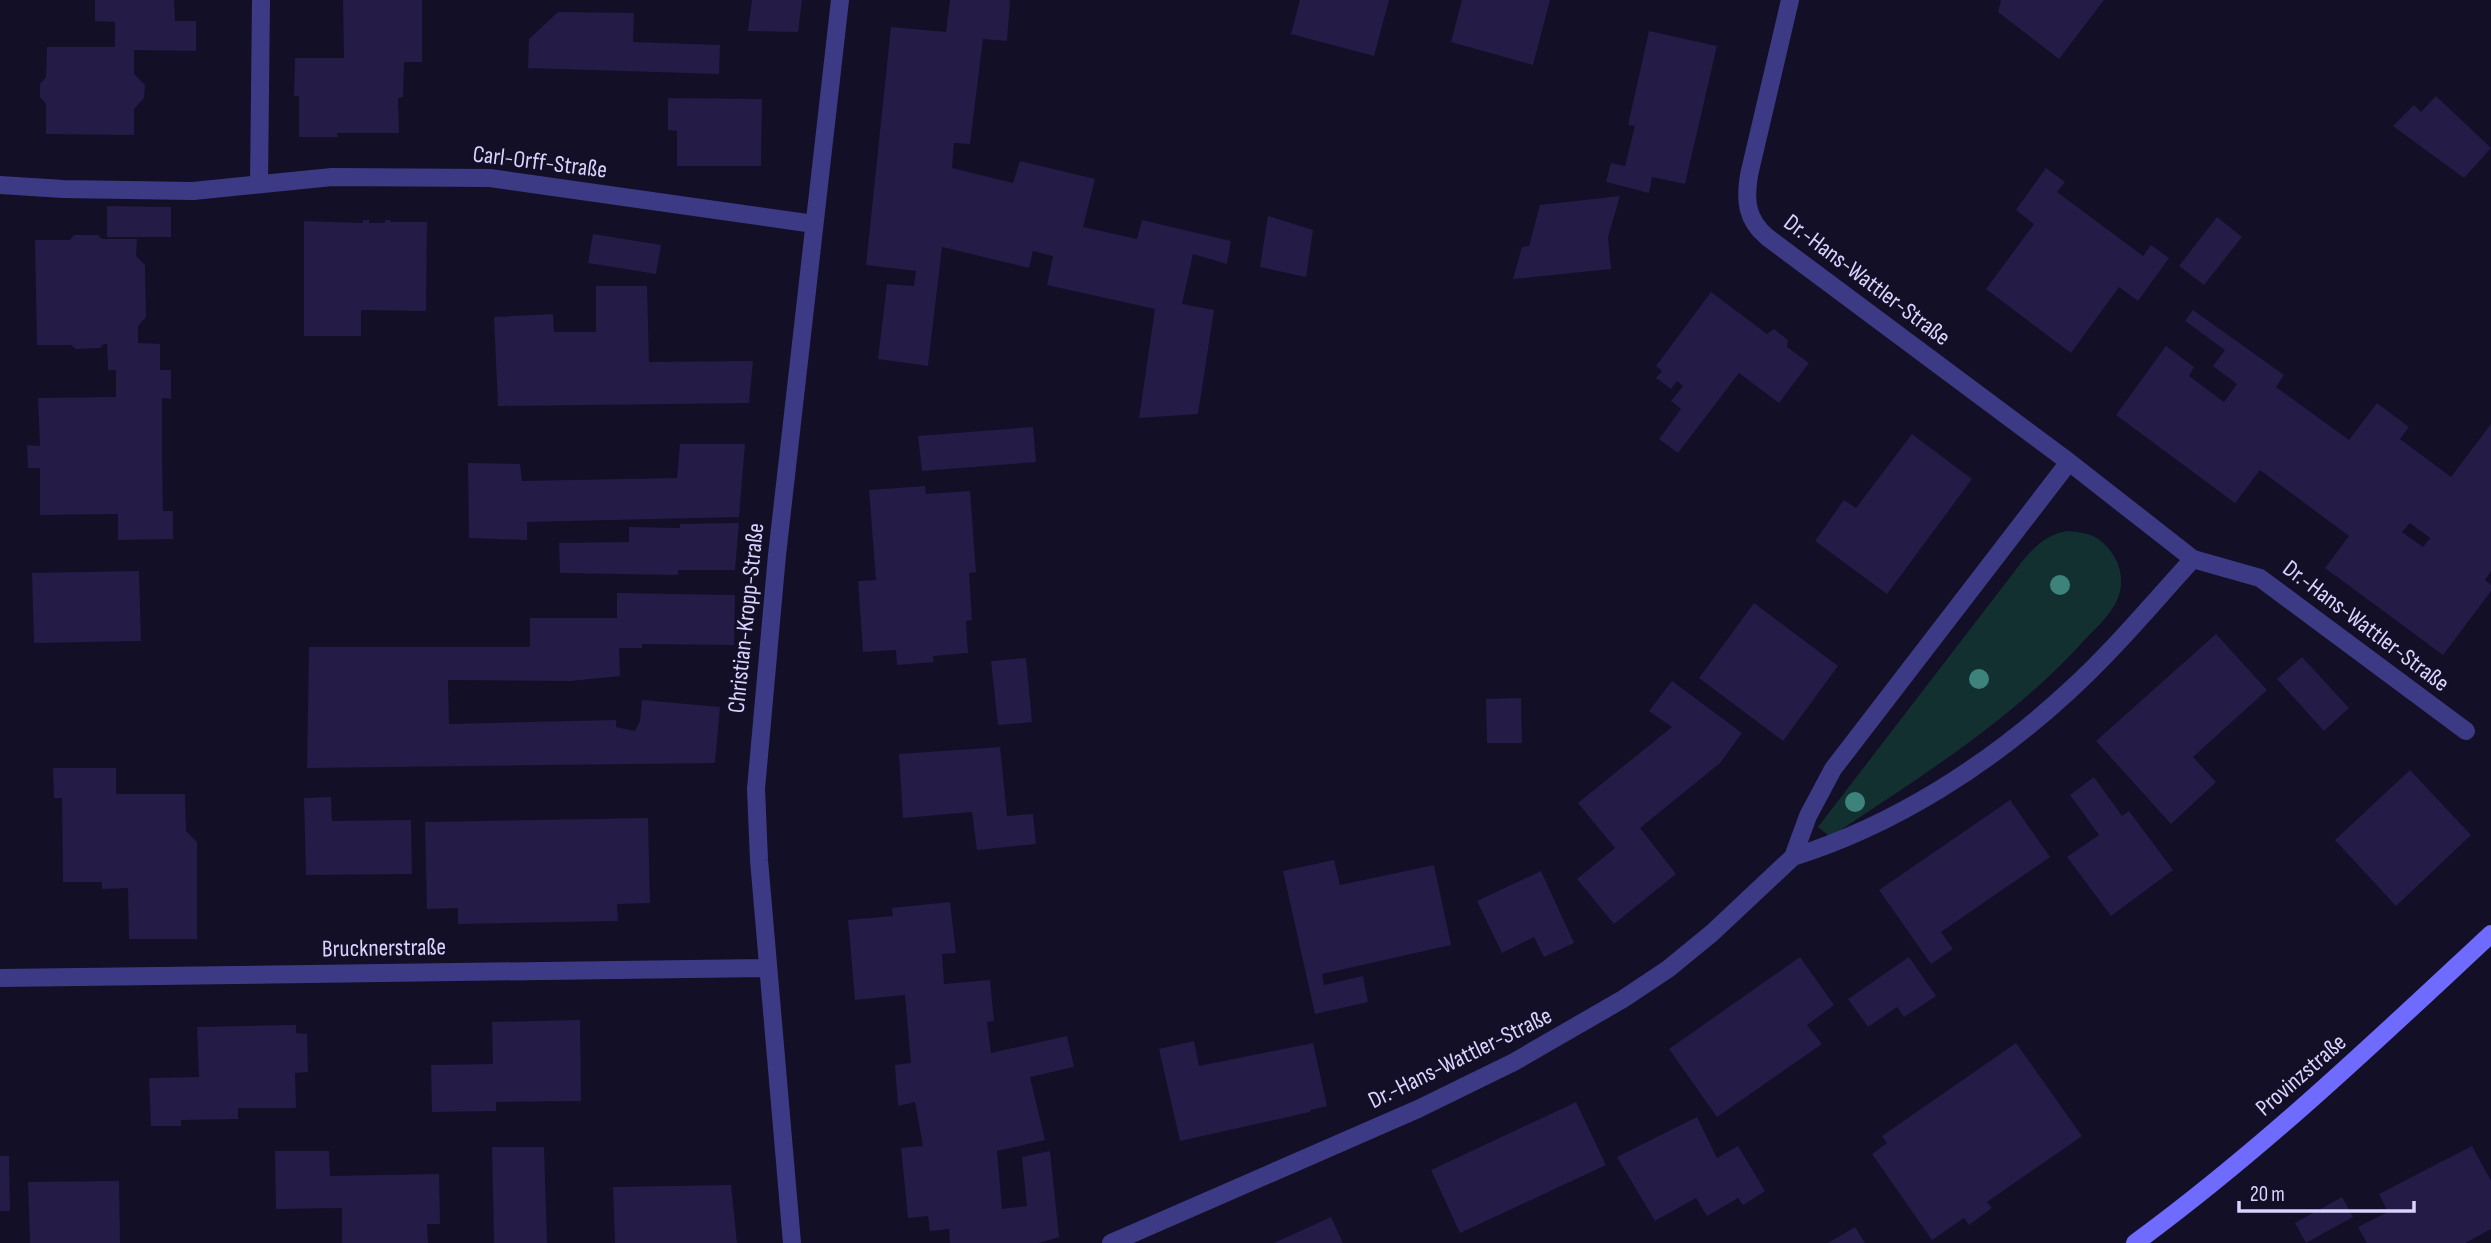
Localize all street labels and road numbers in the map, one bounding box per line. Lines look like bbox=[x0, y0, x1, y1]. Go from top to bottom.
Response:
street label: Carl-Orff-Straße bbox=[471, 139, 609, 185]
street label: Dr.-Hans-Wattler-Straße bbox=[1778, 208, 1956, 352]
street label: Christian-Kropp-Straße bbox=[722, 522, 770, 714]
street label: Dr.-Hans-Wattler-Straße bbox=[2277, 554, 2455, 698]
street label: Brucknerstraße bbox=[322, 932, 446, 964]
street label: Dr.-Hans-Wattler-Straße bbox=[1363, 1001, 1557, 1115]
street label: Provinzstraße bbox=[2250, 1028, 2352, 1122]

